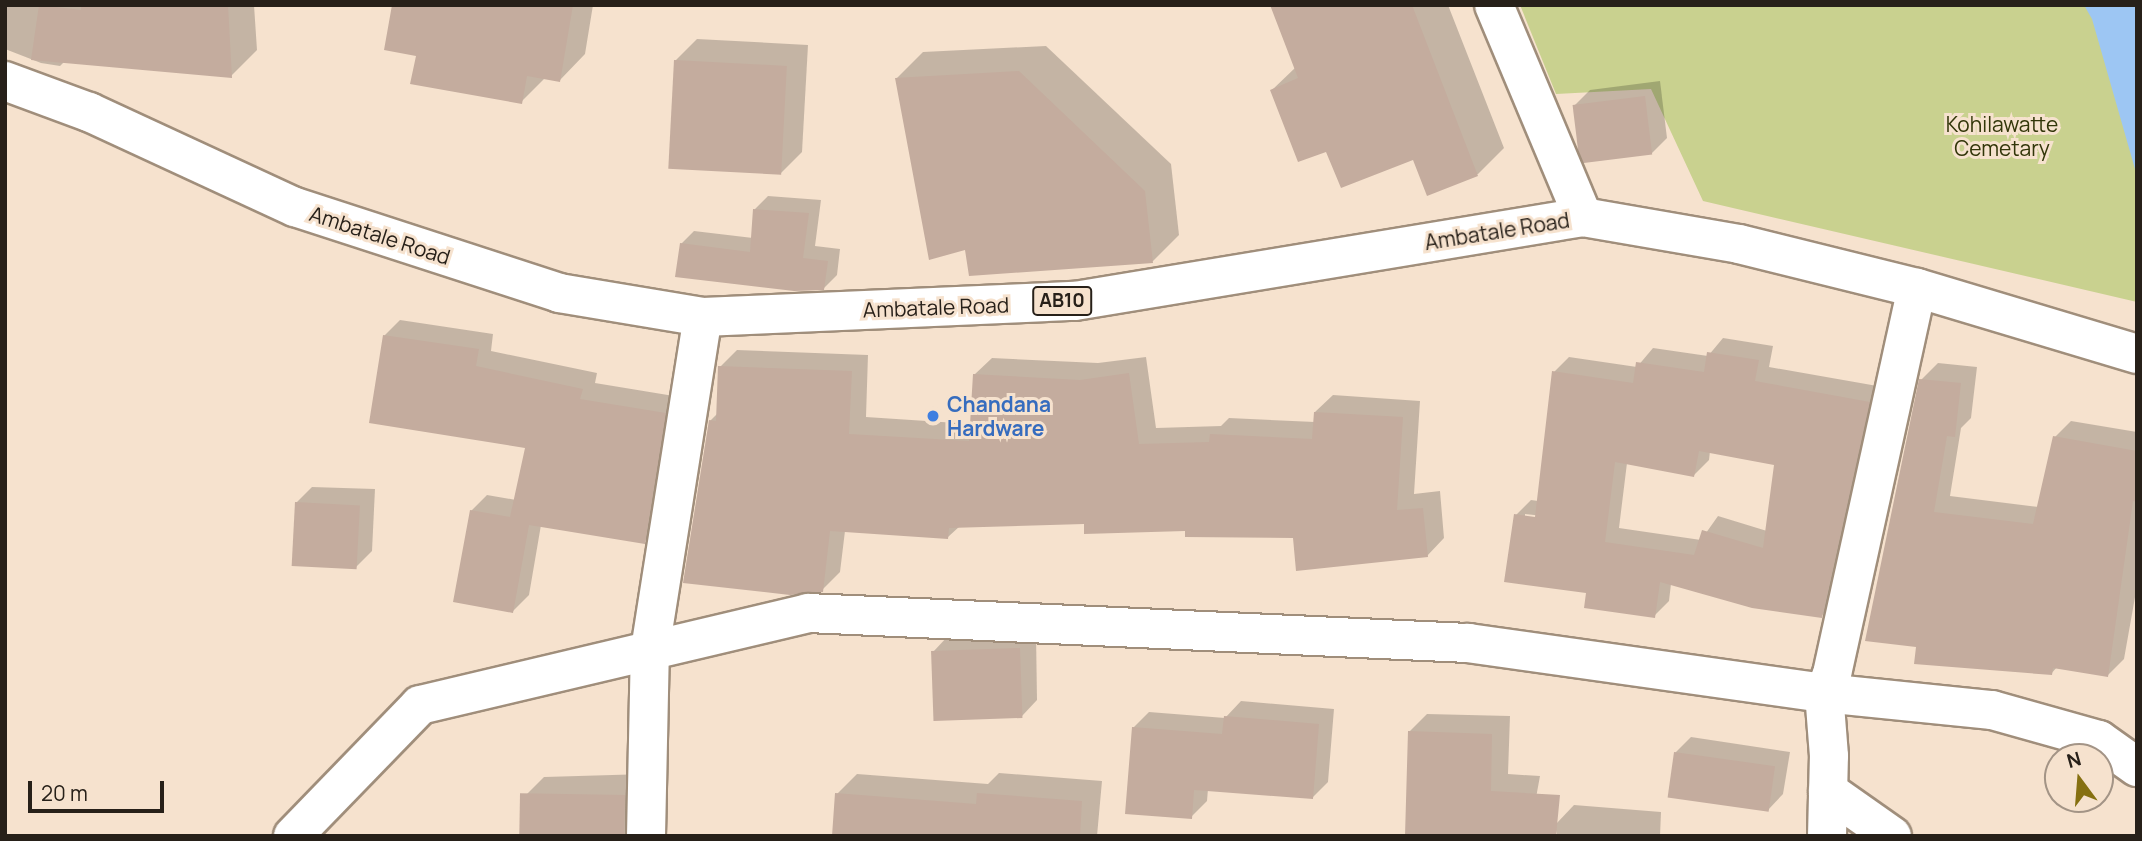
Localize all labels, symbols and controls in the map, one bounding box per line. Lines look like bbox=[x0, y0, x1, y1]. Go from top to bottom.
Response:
park label: Kohilawatte Cemetary bbox=[1946, 111, 2058, 161]
street label: Ambatale Road bbox=[306, 200, 454, 270]
street label: Ambatale Road bbox=[1423, 207, 1571, 255]
road number: AB10 bbox=[1030, 286, 1094, 316]
street label: Ambatale Road bbox=[862, 292, 1010, 322]
place label: Chandana Hardware bbox=[947, 391, 1051, 441]
marker: Chandana Hardware bbox=[925, 408, 941, 424]
north arrow bbox=[2044, 743, 2114, 813]
text: N bbox=[2064, 745, 2084, 774]
scale bar bbox=[32, 768, 168, 812]
text: 20 m bbox=[41, 779, 88, 807]

